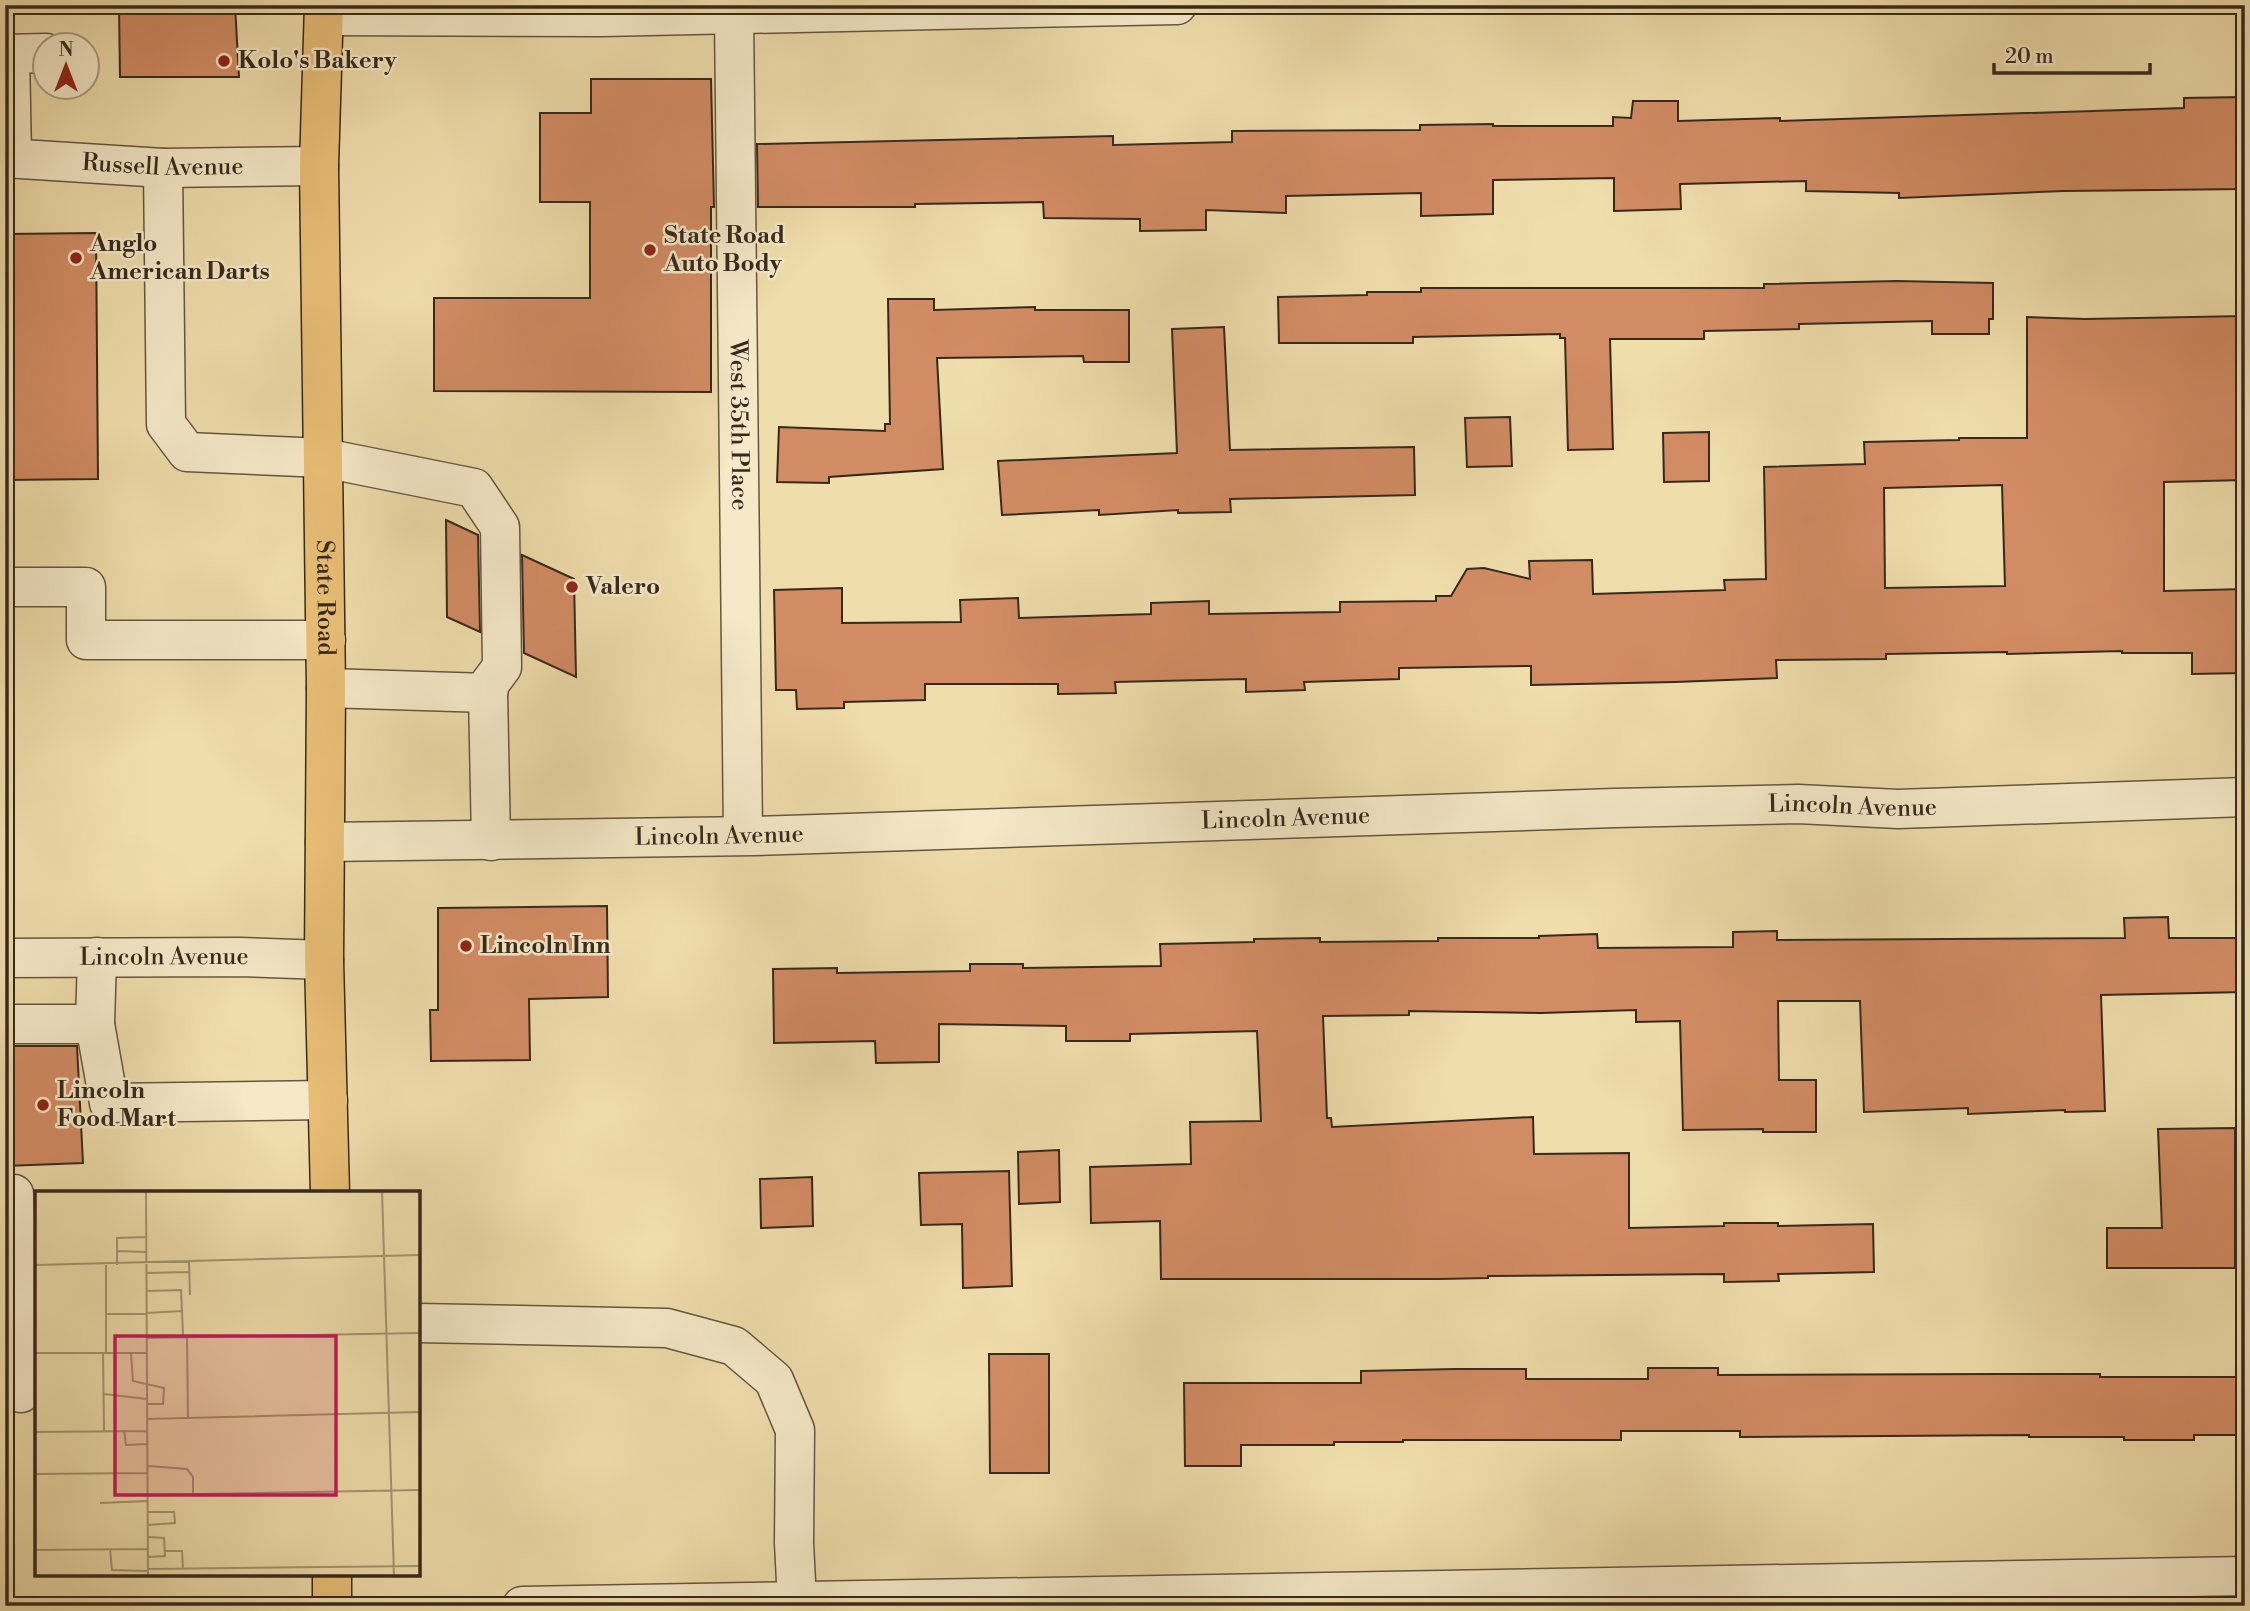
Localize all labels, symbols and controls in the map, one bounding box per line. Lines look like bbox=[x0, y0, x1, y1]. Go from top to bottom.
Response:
north arrow bbox=[32, 32, 102, 102]
scale bar bbox=[1994, 32, 2150, 76]
text: N bbox=[58, 38, 74, 62]
text: 20 m bbox=[2005, 44, 2054, 70]
place label: Kolo's Bakery bbox=[238, 46, 398, 76]
marker: Kolo's Bakery bbox=[216, 53, 232, 69]
street label: Russell Avenue bbox=[81, 148, 244, 183]
place label: State Road Auto Body bbox=[663, 221, 785, 279]
place label: Anglo American Darts bbox=[89, 229, 270, 287]
marker: State Road Auto Body bbox=[642, 242, 658, 258]
marker: Anglo American Darts bbox=[68, 250, 84, 266]
street label: West 35th Place bbox=[723, 338, 754, 511]
street label: State Road bbox=[309, 540, 341, 656]
place label: Valero bbox=[585, 572, 660, 602]
marker: Valero bbox=[564, 579, 580, 595]
street label: Lincoln Avenue bbox=[1768, 789, 1937, 824]
street label: Lincoln Avenue bbox=[1201, 801, 1371, 836]
street label: Lincoln Avenue bbox=[634, 819, 804, 853]
place label: Lincoln Inn bbox=[480, 931, 611, 961]
marker: Lincoln Inn bbox=[458, 938, 474, 954]
street label: Lincoln Avenue bbox=[79, 942, 249, 973]
place label: Lincoln Food Mart bbox=[57, 1076, 176, 1134]
marker: Lincoln Food Mart bbox=[35, 1097, 51, 1113]
inset map bbox=[35, 1191, 420, 1576]

